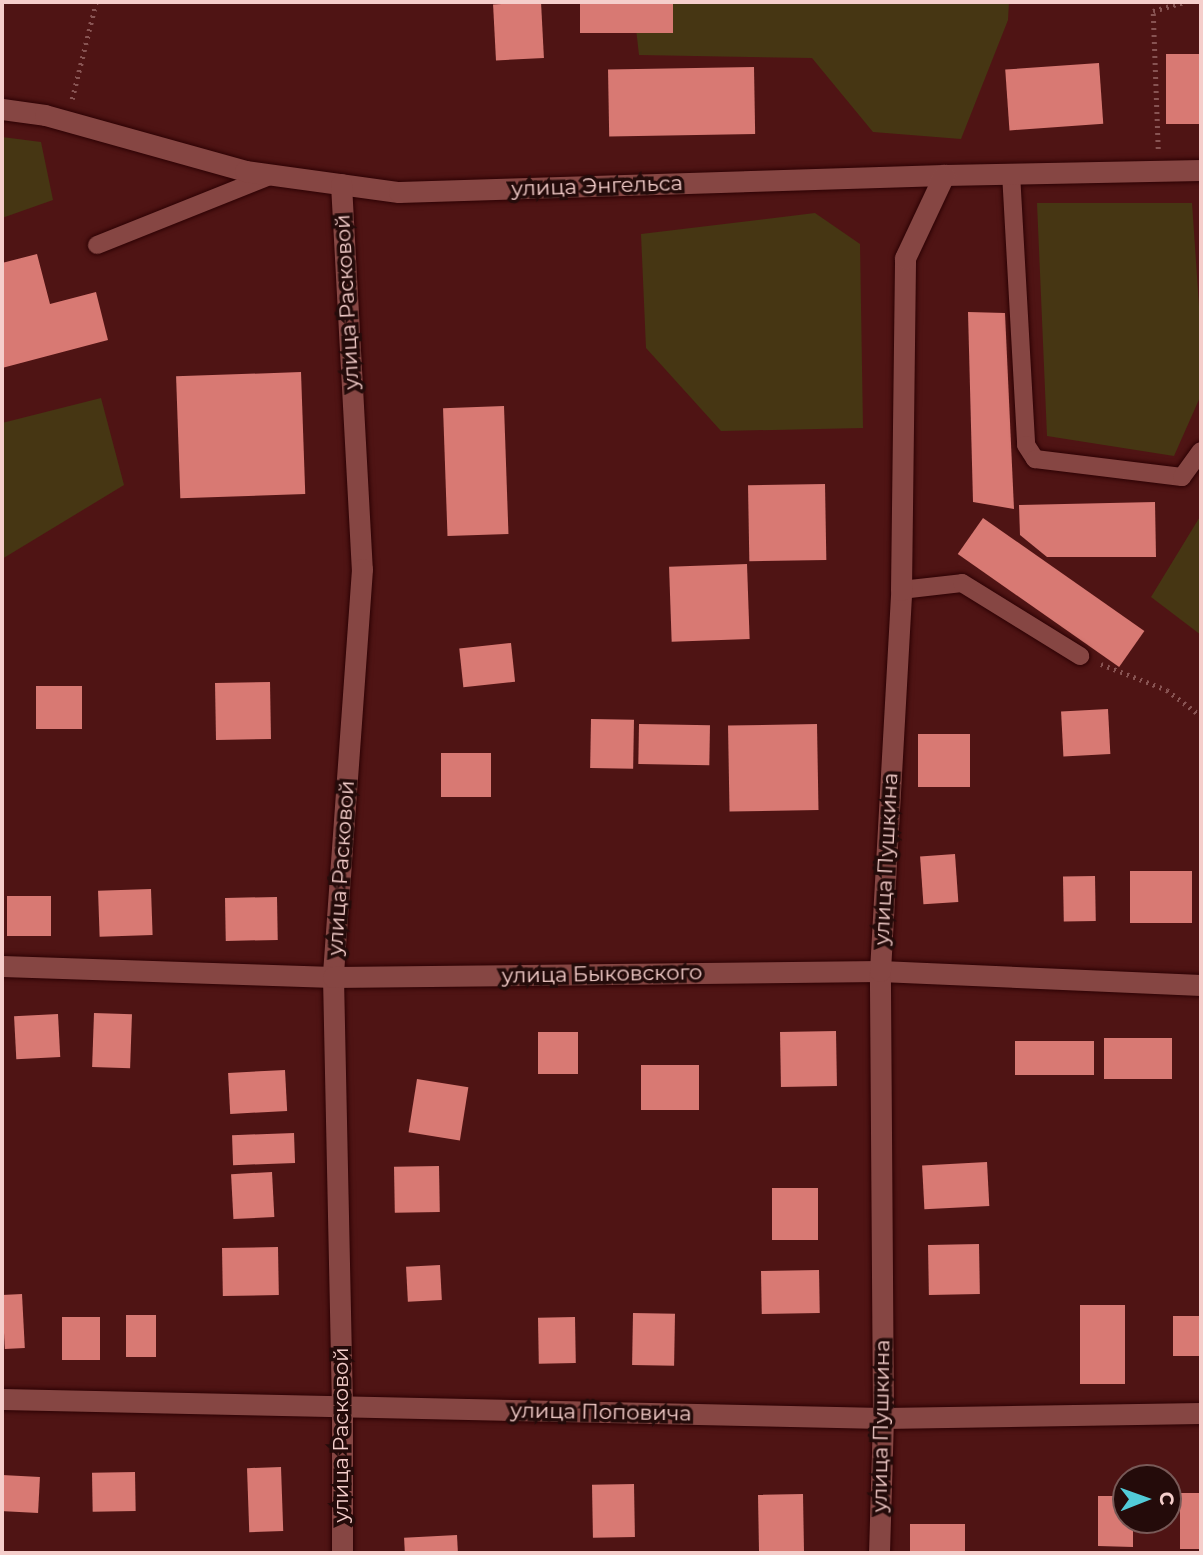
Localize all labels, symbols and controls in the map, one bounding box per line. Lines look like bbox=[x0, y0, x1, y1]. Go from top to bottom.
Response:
street label: улица Энгельса bbox=[511, 170, 683, 202]
street label: улица Расковой bbox=[330, 214, 364, 390]
street label: улица Пушкина bbox=[869, 772, 903, 946]
street label: улица Расковой bbox=[322, 780, 360, 956]
street label: улица Быковского bbox=[501, 960, 703, 988]
street label: улица Пушкина bbox=[867, 1339, 895, 1513]
street label: улица Расковой bbox=[328, 1347, 354, 1523]
street label: улица Поповича bbox=[510, 1398, 692, 1426]
north arrow bbox=[1112, 1464, 1182, 1534]
text: С bbox=[1155, 1492, 1178, 1506]

